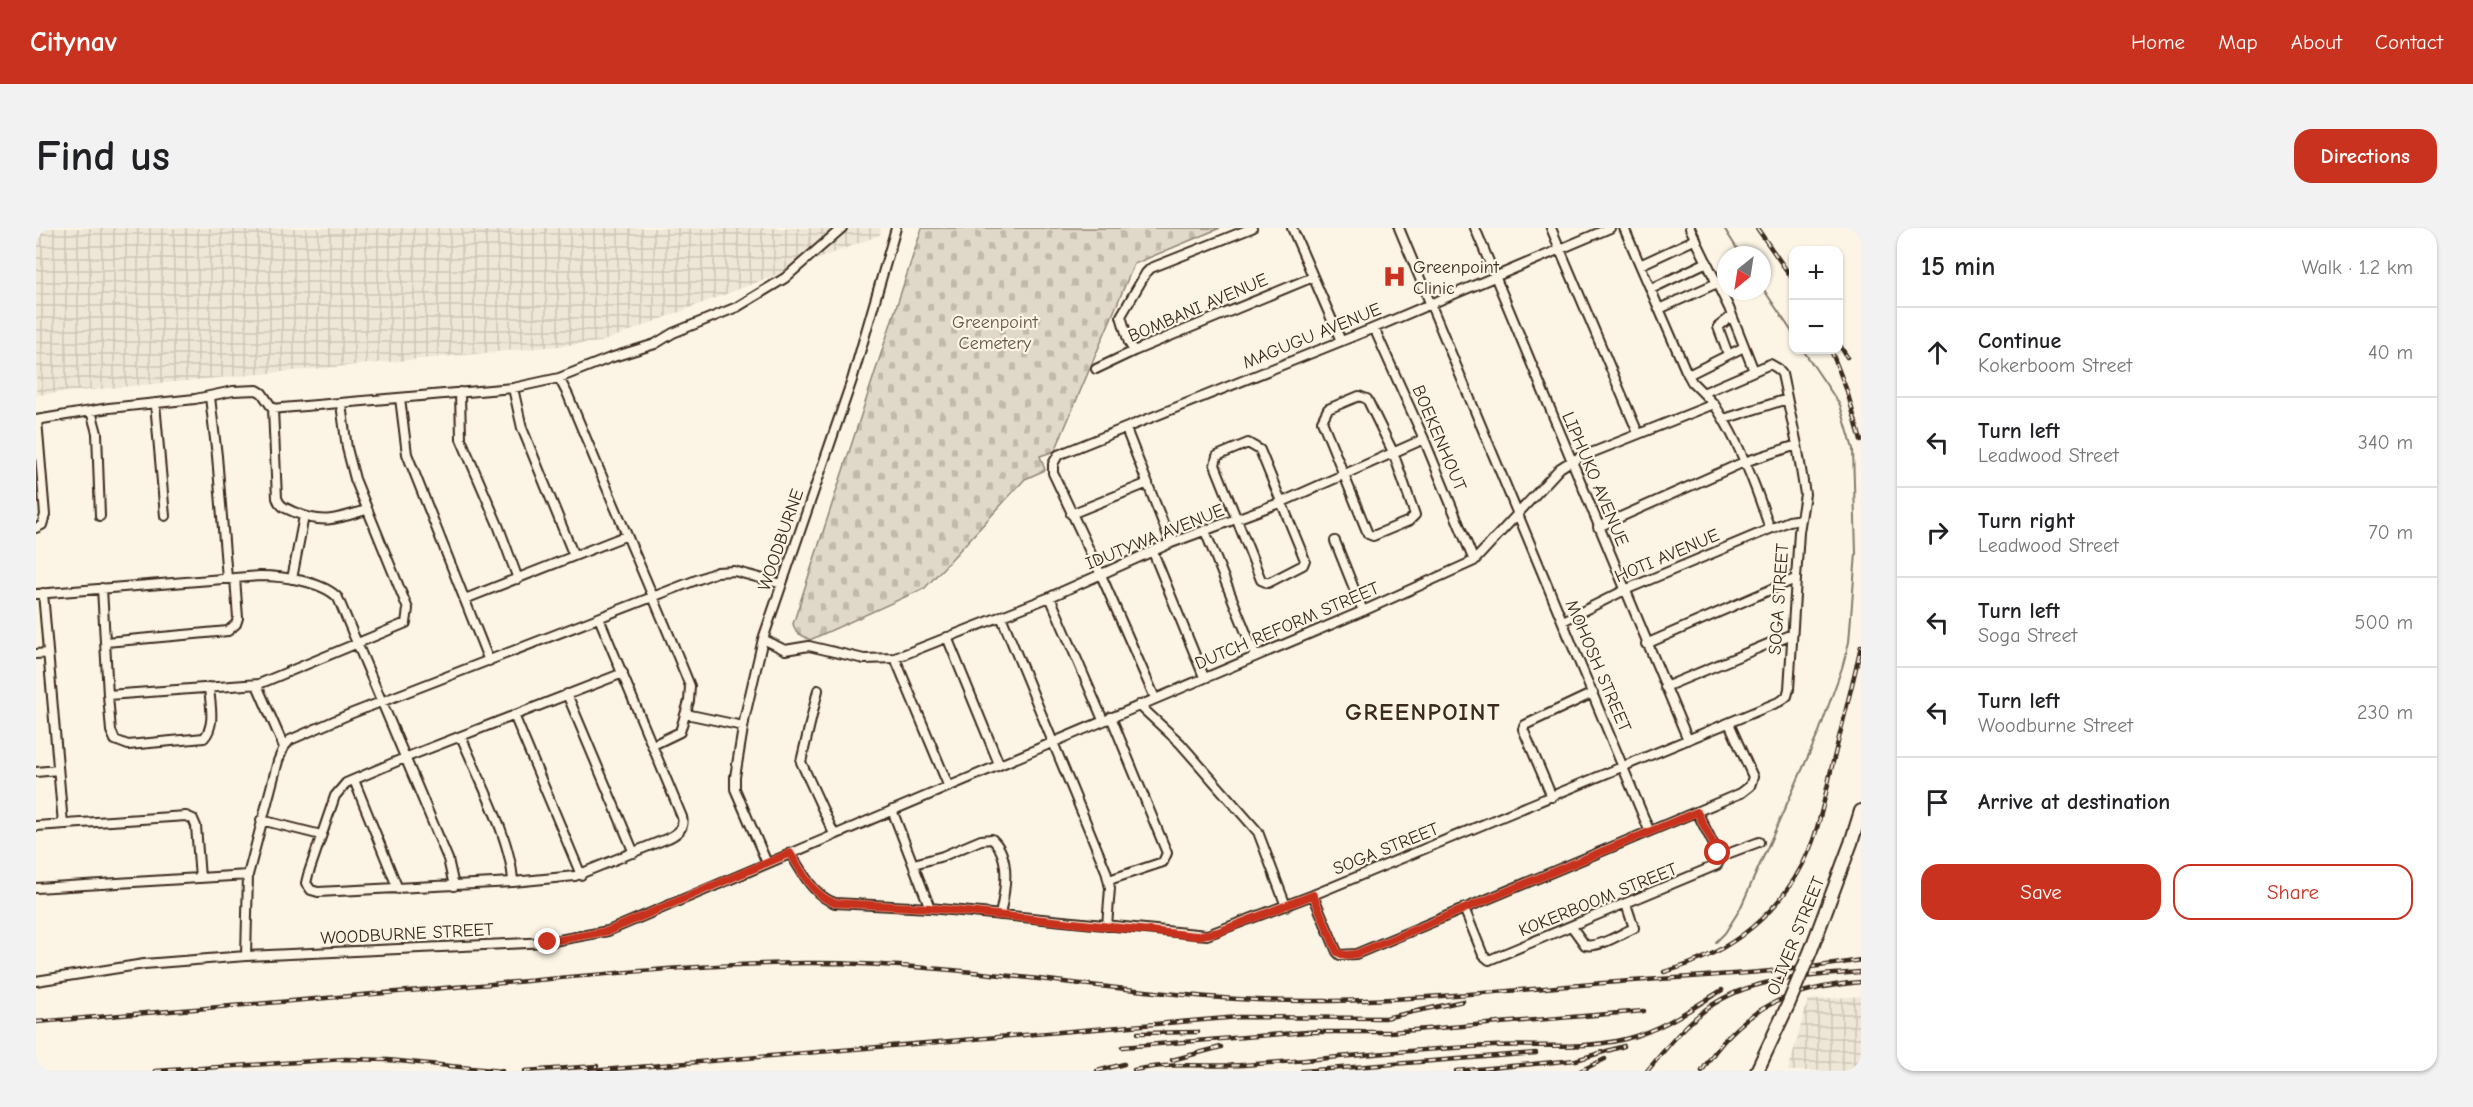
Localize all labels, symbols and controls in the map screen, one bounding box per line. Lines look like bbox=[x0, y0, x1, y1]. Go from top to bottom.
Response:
text: Citynav bbox=[30, 26, 117, 58]
text: Home bbox=[2131, 30, 2185, 54]
text: Map bbox=[2218, 30, 2258, 54]
text: About bbox=[2291, 30, 2342, 54]
text: Contact bbox=[2375, 30, 2443, 54]
button: Directions bbox=[2294, 129, 2437, 183]
text: Find us bbox=[36, 132, 170, 181]
north arrow bbox=[1717, 246, 1771, 300]
map controls bbox=[1789, 246, 1843, 354]
button: + bbox=[1789, 246, 1843, 300]
text: 15 min bbox=[1921, 252, 1995, 282]
text: Walk · 1.2 km bbox=[2301, 256, 2413, 279]
place label: Greenpoint Clinic bbox=[1413, 257, 1500, 299]
hospital icon: Greenpoint Clinic bbox=[1382, 264, 1408, 290]
street label: BOMBANI AVENUE bbox=[1125, 269, 1271, 347]
street label: MAGUGU AVENUE bbox=[1240, 299, 1384, 373]
button: − bbox=[1789, 300, 1843, 354]
park label: Greenpoint Cemetery bbox=[952, 312, 1039, 354]
text: Continue bbox=[1978, 328, 2061, 354]
icon: ahead bbox=[1921, 336, 1954, 369]
text: 40 m bbox=[2368, 341, 2413, 364]
text: Kokerboom Street bbox=[1978, 354, 2132, 377]
street label: BOEKENHOUT bbox=[1407, 382, 1471, 495]
street label: LIPHUKO AVENUE bbox=[1557, 409, 1633, 549]
text: Turn left bbox=[1978, 418, 2060, 444]
icon: left bbox=[1921, 426, 1954, 459]
text: 340 m bbox=[2358, 431, 2413, 454]
text: Leadwood Street bbox=[1978, 444, 2119, 467]
street label: WOODBURNE bbox=[754, 486, 808, 594]
street label: IDUTYWA AVENUE bbox=[1083, 500, 1227, 574]
text: Turn right bbox=[1978, 508, 2075, 534]
icon: right bbox=[1921, 516, 1954, 549]
text: 70 m bbox=[2368, 521, 2413, 544]
street label: HOTI AVENUE bbox=[1612, 524, 1723, 587]
text: Leadwood Street bbox=[1978, 534, 2119, 557]
street label: SOGA STREET bbox=[1765, 542, 1793, 656]
street label: DUTCH REFORM STREET bbox=[1192, 577, 1383, 674]
street label: MOHOSH STREET bbox=[1561, 597, 1636, 736]
text: Turn left bbox=[1978, 598, 2060, 624]
icon: left bbox=[1921, 606, 1954, 639]
text: 500 m bbox=[2355, 611, 2413, 634]
text: Soga Street bbox=[1978, 624, 2077, 647]
text: Turn left bbox=[1978, 688, 2060, 714]
icon: left bbox=[1921, 696, 1954, 729]
district label: GREENPOINT bbox=[1345, 698, 1501, 726]
text: 230 m bbox=[2357, 701, 2413, 724]
text: Woodburne Street bbox=[1978, 714, 2133, 737]
icon: arrive bbox=[1921, 786, 1954, 819]
text: Arrive at destination bbox=[1978, 789, 2170, 815]
street label: SOGA STREET bbox=[1330, 818, 1442, 880]
route start bbox=[1704, 839, 1730, 865]
street label: KOKERBOOM STREET bbox=[1516, 858, 1681, 941]
button: Save bbox=[1921, 864, 2161, 920]
button: Share bbox=[2173, 864, 2413, 920]
street label: OLIVER STREET bbox=[1763, 873, 1830, 998]
street label: WOODBURNE STREET bbox=[320, 919, 495, 949]
route end bbox=[534, 928, 560, 954]

